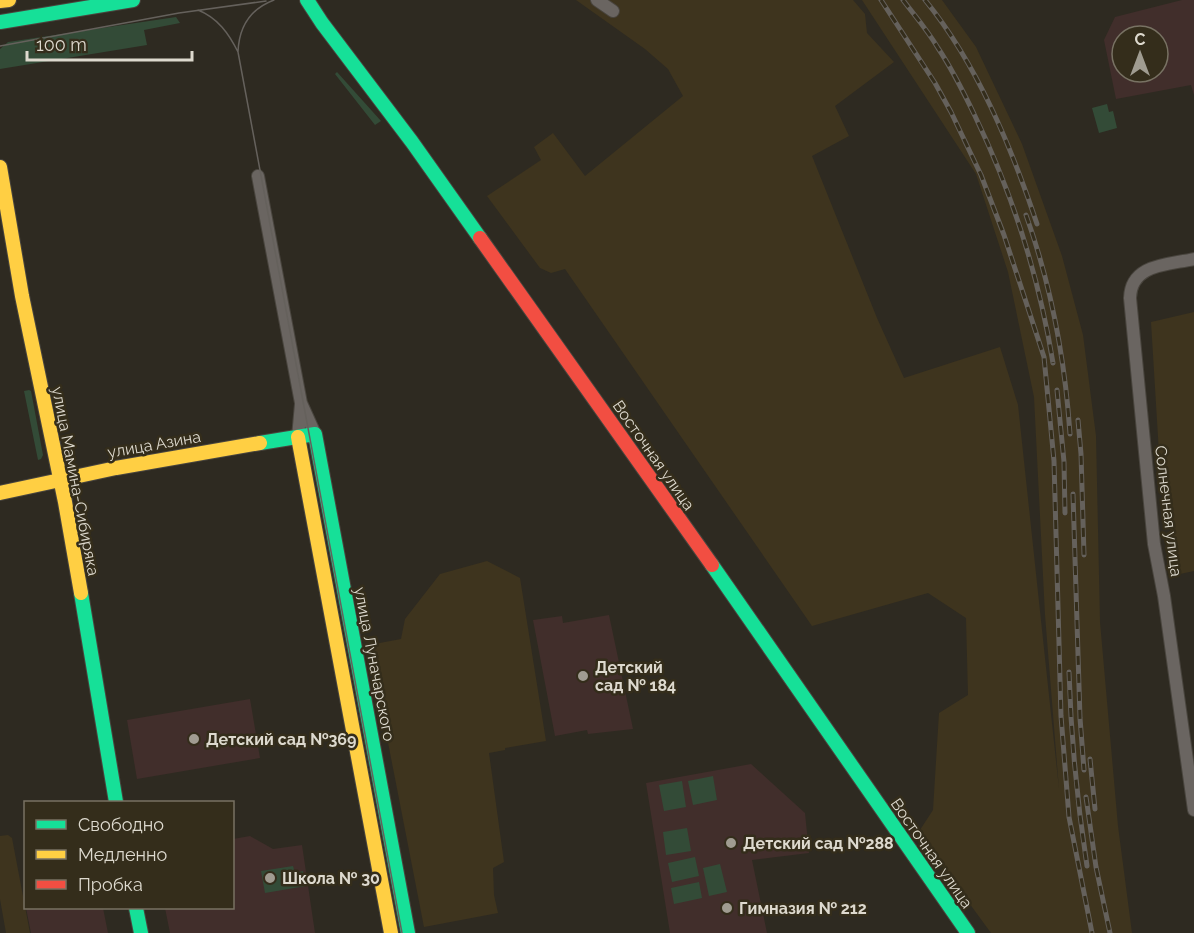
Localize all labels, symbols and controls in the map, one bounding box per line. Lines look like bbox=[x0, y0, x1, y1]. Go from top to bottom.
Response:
scale bar bbox=[27, 24, 192, 62]
north arrow bbox=[1110, 24, 1170, 84]
text: С bbox=[1135, 30, 1146, 49]
text: 100 m bbox=[36, 34, 87, 55]
street label: улица Мамина-Сибиряка bbox=[48, 385, 103, 577]
street label: Восточная улица bbox=[609, 397, 699, 514]
street label: улица Азина bbox=[106, 427, 202, 462]
street label: Солнечная улица bbox=[1151, 444, 1186, 578]
street label: улица Луначарского bbox=[350, 585, 399, 743]
place label: Детский сад № 184 bbox=[595, 658, 676, 695]
marker: Детский сад № 184 bbox=[576, 669, 590, 683]
place label: Детский сад №369 bbox=[206, 730, 356, 749]
marker: Детский сад №369 bbox=[187, 732, 201, 746]
street label: Восточная улица bbox=[887, 795, 977, 912]
legend bbox=[24, 801, 234, 909]
text: Свободно bbox=[78, 814, 164, 835]
place label: Детский сад №288 bbox=[743, 834, 894, 853]
marker: Детский сад №288 bbox=[724, 836, 738, 850]
text: Медленно bbox=[78, 844, 167, 865]
place label: Школа № 30 bbox=[282, 869, 380, 888]
marker: Школа № 30 bbox=[263, 871, 277, 885]
text: Пробка bbox=[78, 874, 143, 895]
place label: Гимназия № 212 bbox=[739, 899, 867, 918]
marker: Гимназия № 212 bbox=[720, 901, 734, 915]

